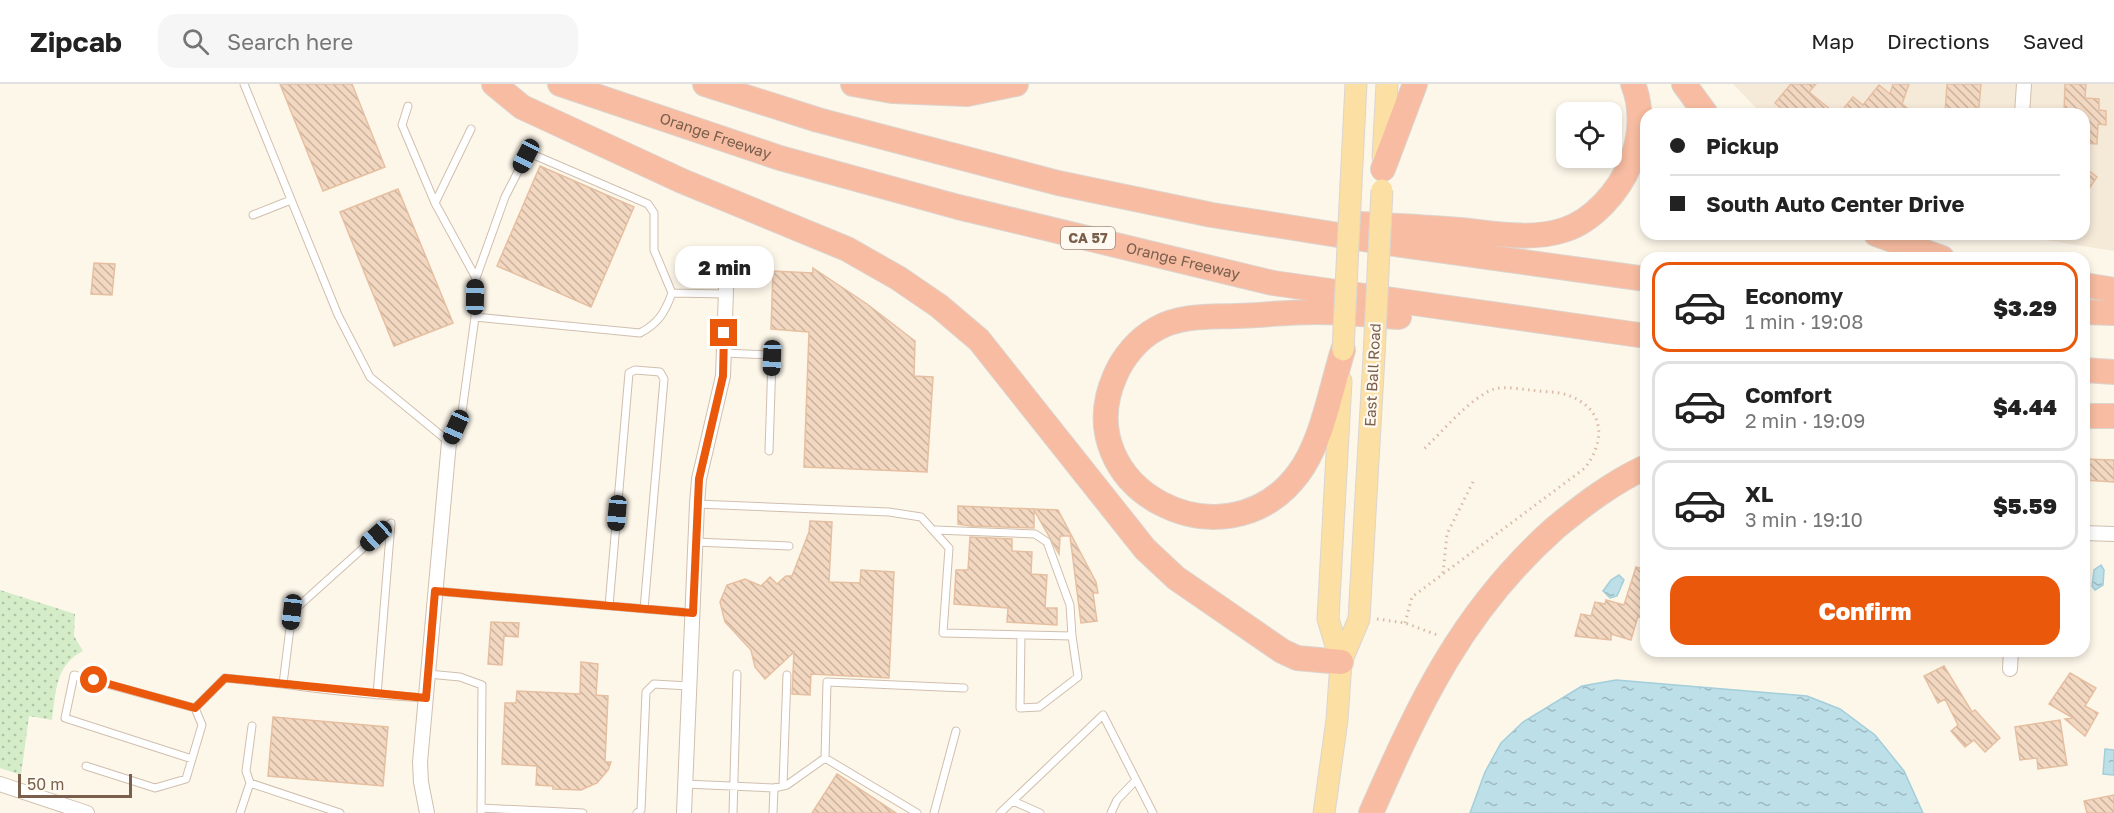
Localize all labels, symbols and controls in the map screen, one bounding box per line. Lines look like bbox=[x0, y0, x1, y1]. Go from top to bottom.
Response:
search box bbox=[158, 14, 578, 68]
text: Zipcab bbox=[30, 25, 122, 58]
icon: search bbox=[179, 25, 212, 58]
text: Search here bbox=[227, 28, 353, 55]
text: Map bbox=[1811, 28, 1854, 54]
text: Directions bbox=[1887, 28, 1990, 54]
text: Saved bbox=[2023, 28, 2084, 54]
map controls bbox=[1556, 102, 1622, 168]
button: locate bbox=[1556, 102, 1622, 168]
street label: Orange Freeway bbox=[658, 108, 774, 163]
text: Pickup bbox=[1706, 132, 1779, 159]
car bbox=[510, 136, 542, 176]
text: South Auto Center Drive bbox=[1706, 190, 1964, 217]
road number: CA 57 bbox=[1061, 227, 1115, 249]
street label: Orange Freeway bbox=[1124, 238, 1242, 283]
callout: 2 min bbox=[674, 246, 774, 288]
text: 2 min bbox=[698, 255, 751, 279]
car bbox=[466, 279, 484, 315]
icon: car bbox=[1673, 280, 1727, 334]
text: Economy bbox=[1745, 282, 1843, 309]
text: $3.29 bbox=[1993, 294, 2057, 321]
text: 1 min · 19:08 bbox=[1745, 309, 1863, 333]
route end bbox=[710, 319, 737, 346]
street label: East Ball Road bbox=[1360, 323, 1384, 427]
car bbox=[762, 340, 782, 376]
icon: car bbox=[1673, 379, 1727, 433]
text: Comfort bbox=[1745, 381, 1832, 408]
text: $4.44 bbox=[1993, 393, 2057, 420]
car bbox=[440, 407, 472, 447]
text: 2 min · 19:09 bbox=[1745, 408, 1865, 432]
icon: car bbox=[1673, 478, 1727, 532]
text: XL bbox=[1745, 480, 1773, 507]
text: $5.59 bbox=[1993, 492, 2057, 519]
car bbox=[606, 494, 628, 532]
text: 3 min · 19:10 bbox=[1745, 507, 1863, 531]
car bbox=[357, 517, 395, 555]
button: Confirm bbox=[1670, 576, 2060, 645]
car bbox=[281, 593, 303, 631]
route start bbox=[80, 666, 107, 693]
scale bar bbox=[18, 771, 132, 798]
text: 50 m bbox=[27, 774, 64, 794]

